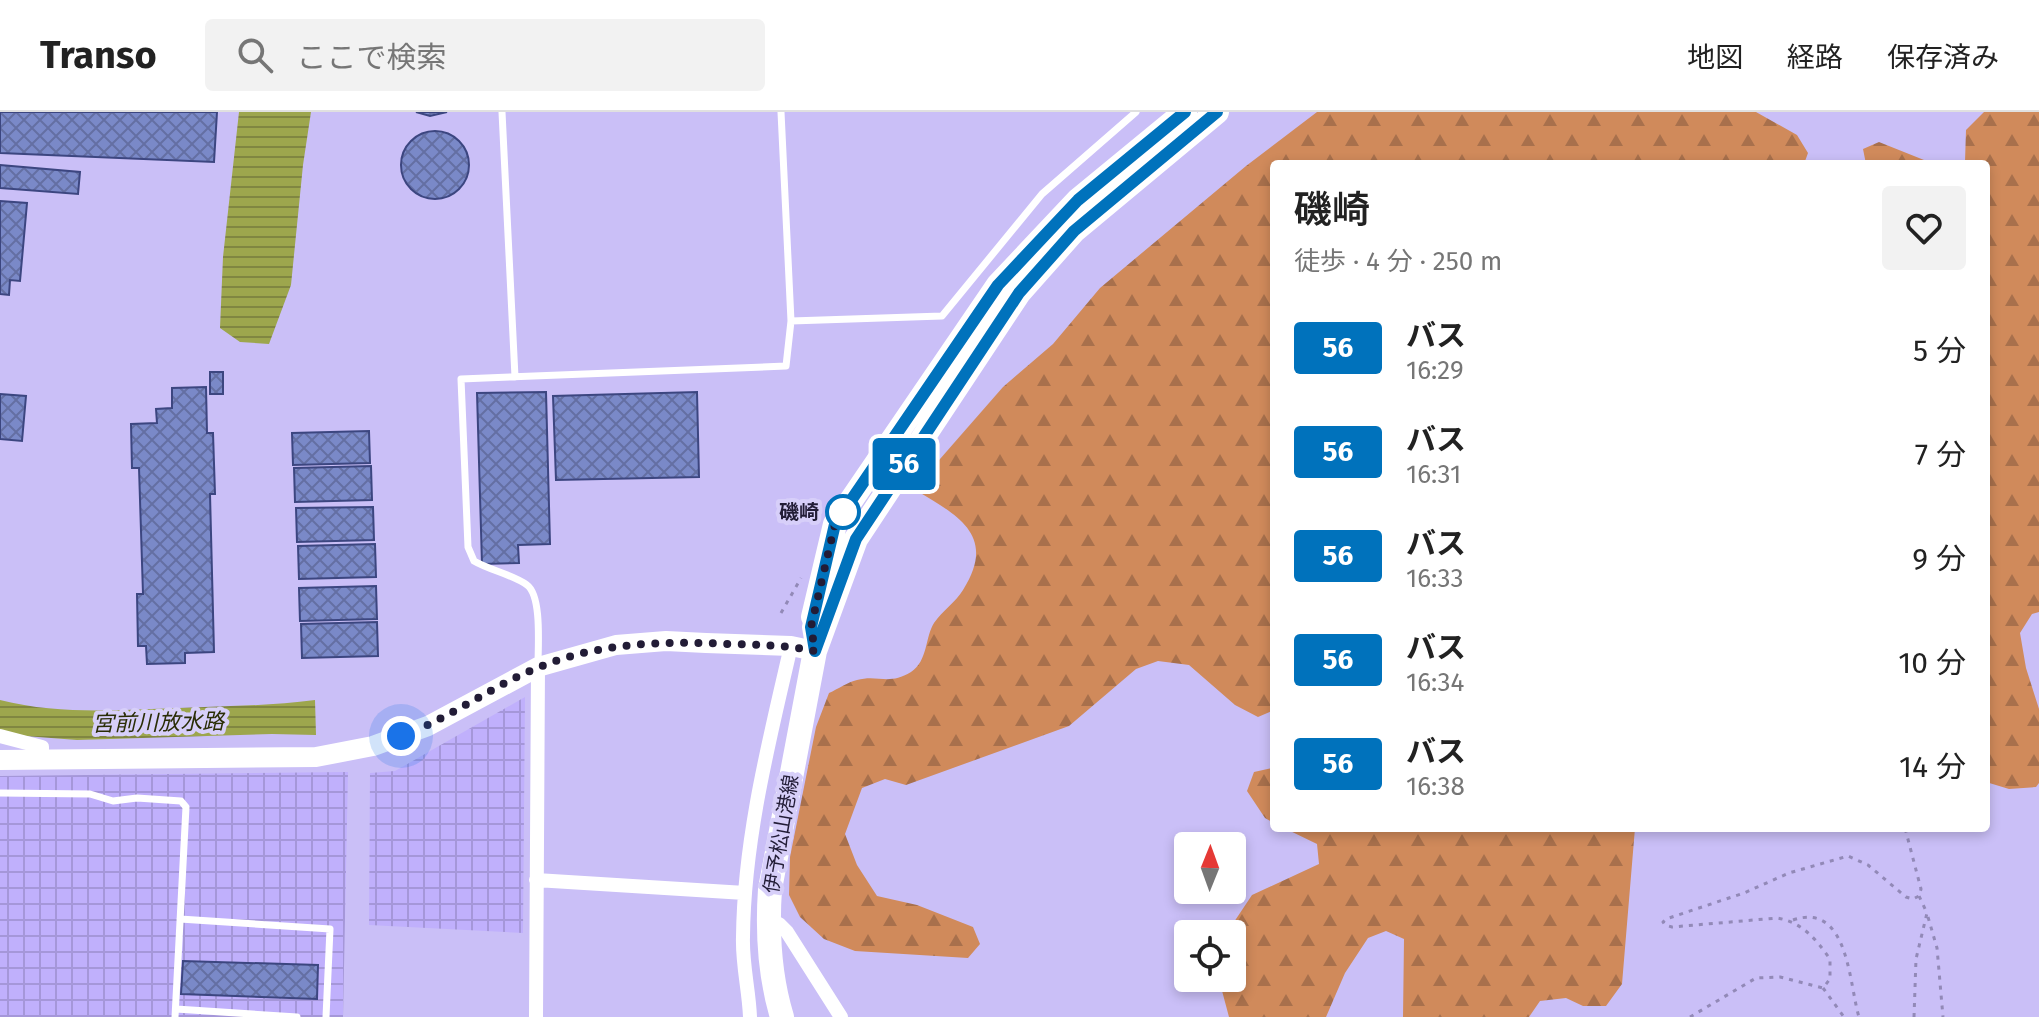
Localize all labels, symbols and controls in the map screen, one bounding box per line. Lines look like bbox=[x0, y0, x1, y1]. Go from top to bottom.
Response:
search box bbox=[205, 19, 765, 91]
text: Transo bbox=[40, 32, 157, 78]
icon: search bbox=[233, 33, 277, 77]
text: ここで検索 bbox=[297, 40, 447, 76]
text: 地図 bbox=[1687, 41, 1743, 74]
text: 経路 bbox=[1787, 41, 1843, 74]
text: 保存済み bbox=[1887, 41, 1999, 74]
button: heart bbox=[1882, 186, 1966, 270]
text: 磯崎 bbox=[1294, 187, 1370, 233]
text: 徒歩 · 4 分 · 250 m bbox=[1294, 246, 1502, 277]
text: バス bbox=[1406, 318, 1466, 354]
text: 56 bbox=[1323, 331, 1353, 364]
text: 5 分 bbox=[1913, 333, 1966, 369]
text: 16:29 bbox=[1406, 355, 1464, 386]
text: バス bbox=[1406, 422, 1466, 458]
text: 56 bbox=[1323, 435, 1353, 468]
text: 7 分 bbox=[1915, 437, 1966, 473]
line badge: 56 bbox=[868, 438, 940, 490]
text: 56 bbox=[889, 447, 919, 480]
text: 16:31 bbox=[1406, 459, 1461, 490]
marker: 磯崎 bbox=[826, 495, 860, 529]
place label: 磯崎 bbox=[779, 500, 819, 524]
text: バス bbox=[1406, 526, 1466, 562]
text: 56 bbox=[1323, 539, 1353, 572]
text: 9 分 bbox=[1912, 541, 1966, 577]
text: 16:33 bbox=[1406, 563, 1464, 594]
text: バス bbox=[1406, 630, 1466, 666]
text: 56 bbox=[1323, 643, 1353, 676]
text: 10 分 bbox=[1898, 645, 1966, 681]
text: 16:34 bbox=[1406, 667, 1464, 698]
water label: 宮前川放水路 bbox=[92, 708, 226, 737]
your location bbox=[381, 716, 421, 756]
text: バス bbox=[1406, 734, 1466, 770]
text: 56 bbox=[1323, 747, 1353, 780]
text: 14 分 bbox=[1899, 749, 1966, 785]
text: 16:38 bbox=[1406, 771, 1465, 802]
street label: 伊予松山港線 bbox=[759, 773, 803, 895]
north arrow bbox=[1174, 832, 1246, 904]
map controls bbox=[1174, 832, 1246, 992]
button: locate bbox=[1174, 920, 1246, 992]

